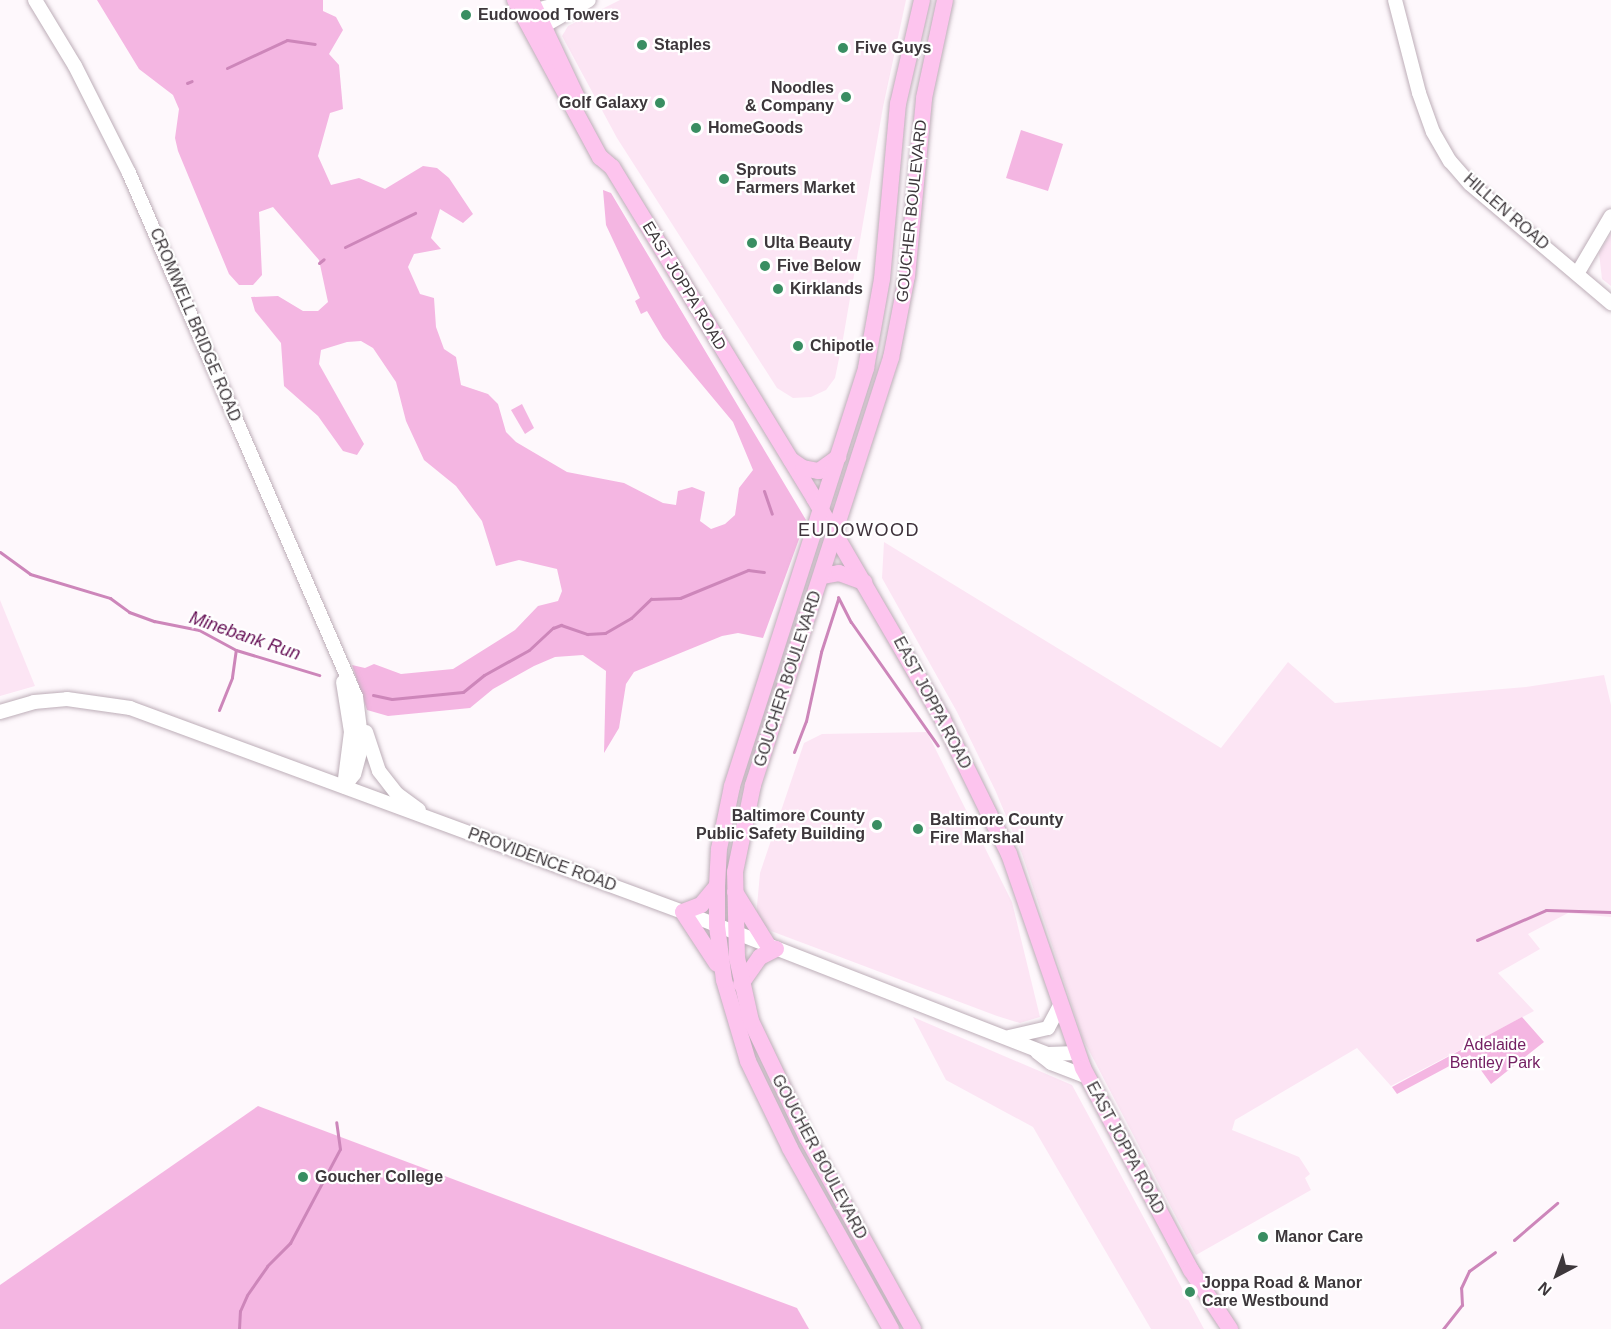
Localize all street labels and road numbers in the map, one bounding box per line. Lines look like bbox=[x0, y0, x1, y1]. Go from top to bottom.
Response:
street label: GOUCHER BOULEVARD bbox=[893, 119, 931, 303]
street label: HILLEN ROAD bbox=[1459, 170, 1553, 254]
street label: EAST JOPPA ROAD bbox=[638, 218, 730, 354]
street label: CROMWELL BRIDGE ROAD bbox=[145, 225, 245, 425]
street label: GOUCHER BOULEVARD bbox=[750, 589, 826, 769]
street label: EAST JOPPA ROAD bbox=[889, 633, 975, 773]
street label: PROVIDENCE ROAD bbox=[465, 824, 619, 896]
street label: GOUCHER BOULEVARD bbox=[767, 1071, 871, 1243]
street label: EAST JOPPA ROAD bbox=[1082, 1078, 1168, 1218]

